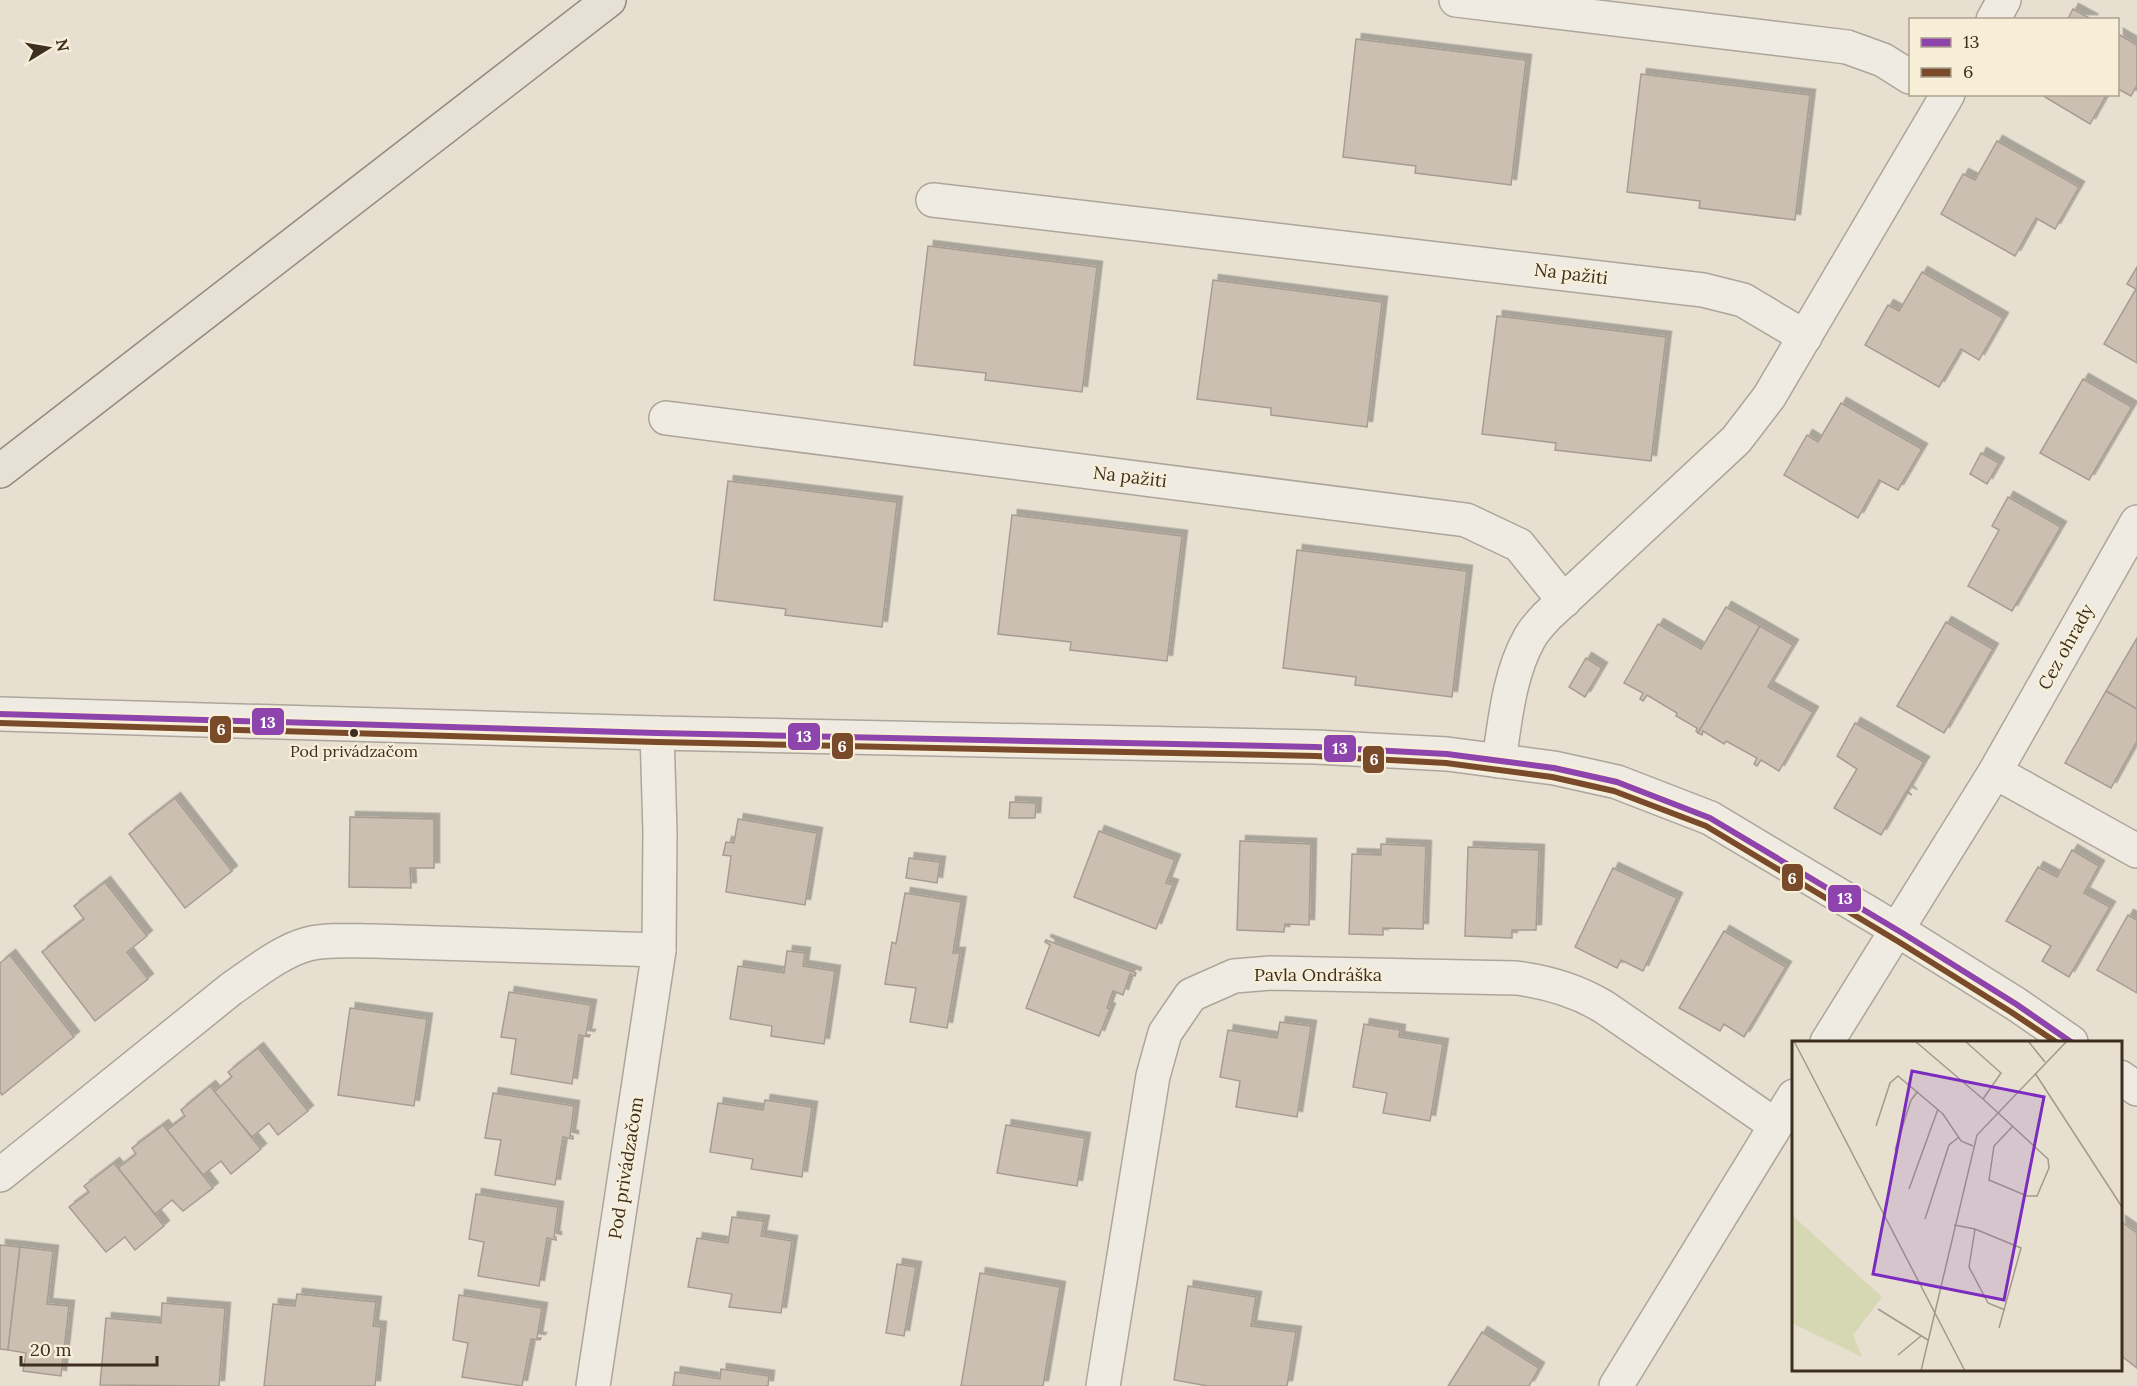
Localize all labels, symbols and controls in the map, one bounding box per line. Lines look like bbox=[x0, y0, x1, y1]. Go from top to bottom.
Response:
north arrow bbox=[18, 18, 78, 78]
legend bbox=[1909, 18, 2119, 96]
text: 13 bbox=[1963, 30, 1980, 53]
text: N bbox=[52, 37, 74, 53]
text: 6 bbox=[1963, 60, 1973, 83]
street label: Na pažiti bbox=[1533, 258, 1609, 289]
street label: Na pažiti bbox=[1092, 461, 1168, 492]
street label: Cez ohrady bbox=[2033, 599, 2099, 694]
line badge: 13 bbox=[251, 707, 285, 736]
text: 13 bbox=[260, 712, 276, 732]
line badge: 6 bbox=[209, 715, 232, 744]
text: 6 bbox=[216, 719, 226, 739]
line badge: 13 bbox=[787, 722, 821, 751]
text: 13 bbox=[796, 726, 812, 746]
marker: Pod privádzačom bbox=[348, 727, 360, 739]
line badge: 6 bbox=[831, 732, 854, 760]
line badge: 13 bbox=[1323, 734, 1357, 763]
text: 6 bbox=[837, 736, 847, 756]
text: 13 bbox=[1332, 738, 1348, 758]
place label: Pod privádzačom bbox=[290, 741, 418, 761]
line badge: 6 bbox=[1362, 745, 1385, 774]
text: 6 bbox=[1369, 749, 1379, 769]
line badge: 6 bbox=[1781, 863, 1804, 892]
text: 6 bbox=[1787, 868, 1797, 888]
line badge: 13 bbox=[1827, 884, 1862, 913]
text: 13 bbox=[1837, 888, 1853, 908]
street label: Pavla Ondráška bbox=[1254, 963, 1382, 986]
inset map bbox=[1792, 1041, 2122, 1371]
street label: Pod privádzačom bbox=[603, 1095, 648, 1241]
scale bar bbox=[21, 1329, 158, 1367]
text: 20 m bbox=[30, 1338, 72, 1361]

